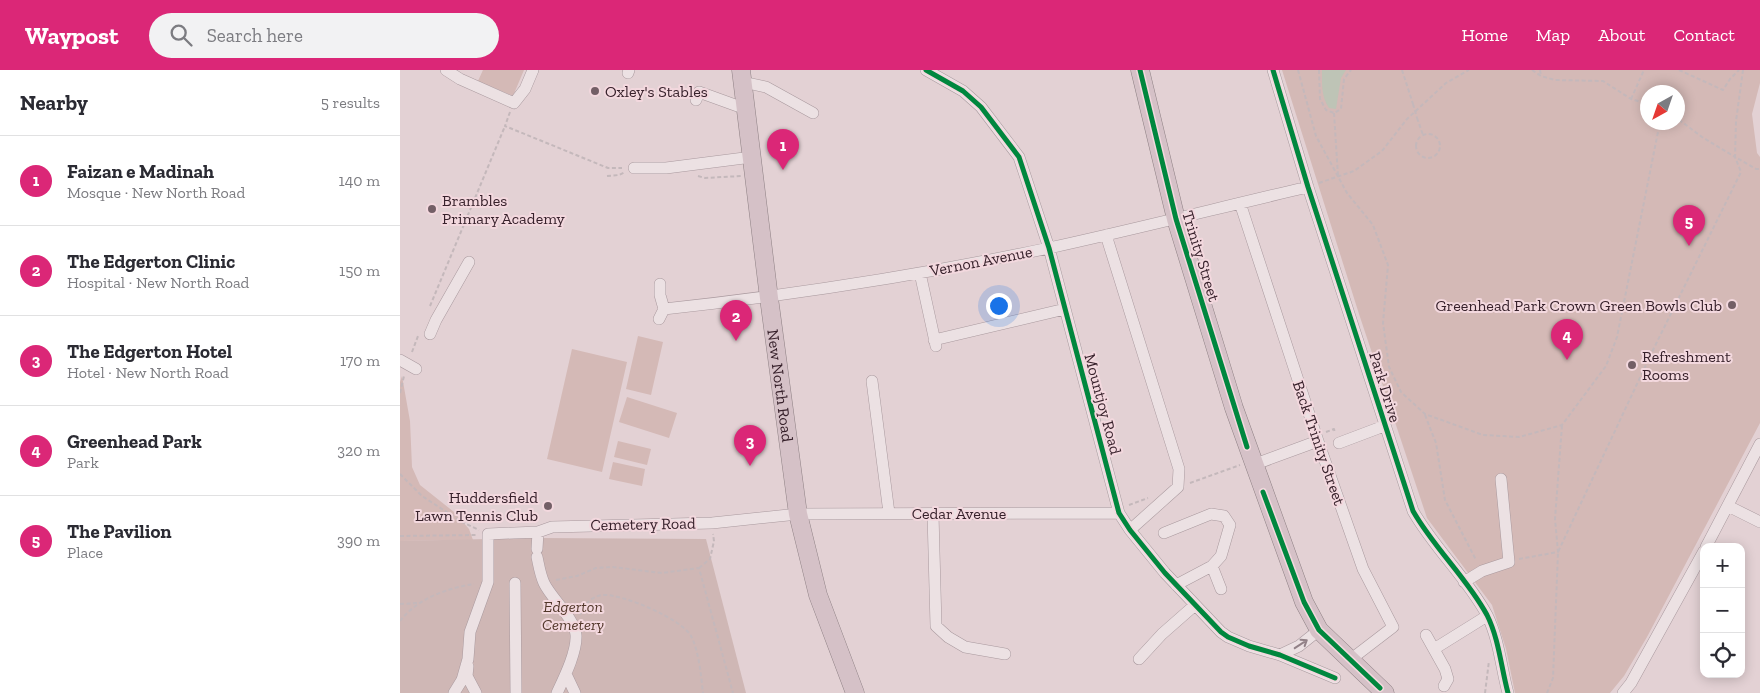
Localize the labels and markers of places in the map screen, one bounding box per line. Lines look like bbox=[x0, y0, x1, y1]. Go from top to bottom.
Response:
place label: Oxley's Stables bbox=[605, 82, 708, 101]
marker: Oxley's Stables bbox=[589, 85, 601, 97]
pin: 1 bbox=[767, 129, 799, 170]
place label: Brambles Primary Academy bbox=[442, 191, 566, 228]
marker: Brambles Primary Academy bbox=[426, 203, 438, 215]
pin: 5 bbox=[1673, 205, 1705, 246]
place label: Greenhead Park Crown Green Bowls Club bbox=[1435, 296, 1722, 315]
marker: Greenhead Park Crown Green Bowls Club bbox=[1726, 299, 1738, 311]
pin: 2 bbox=[720, 300, 752, 341]
pin: 4 bbox=[1551, 319, 1583, 360]
place label: Refreshment Rooms bbox=[1642, 347, 1731, 384]
marker: Refreshment Rooms bbox=[1626, 359, 1638, 371]
pin: 3 bbox=[734, 425, 766, 466]
place label: Huddersfield Lawn Tennis Club bbox=[415, 488, 538, 525]
marker: Huddersfield Lawn Tennis Club bbox=[542, 500, 554, 512]

